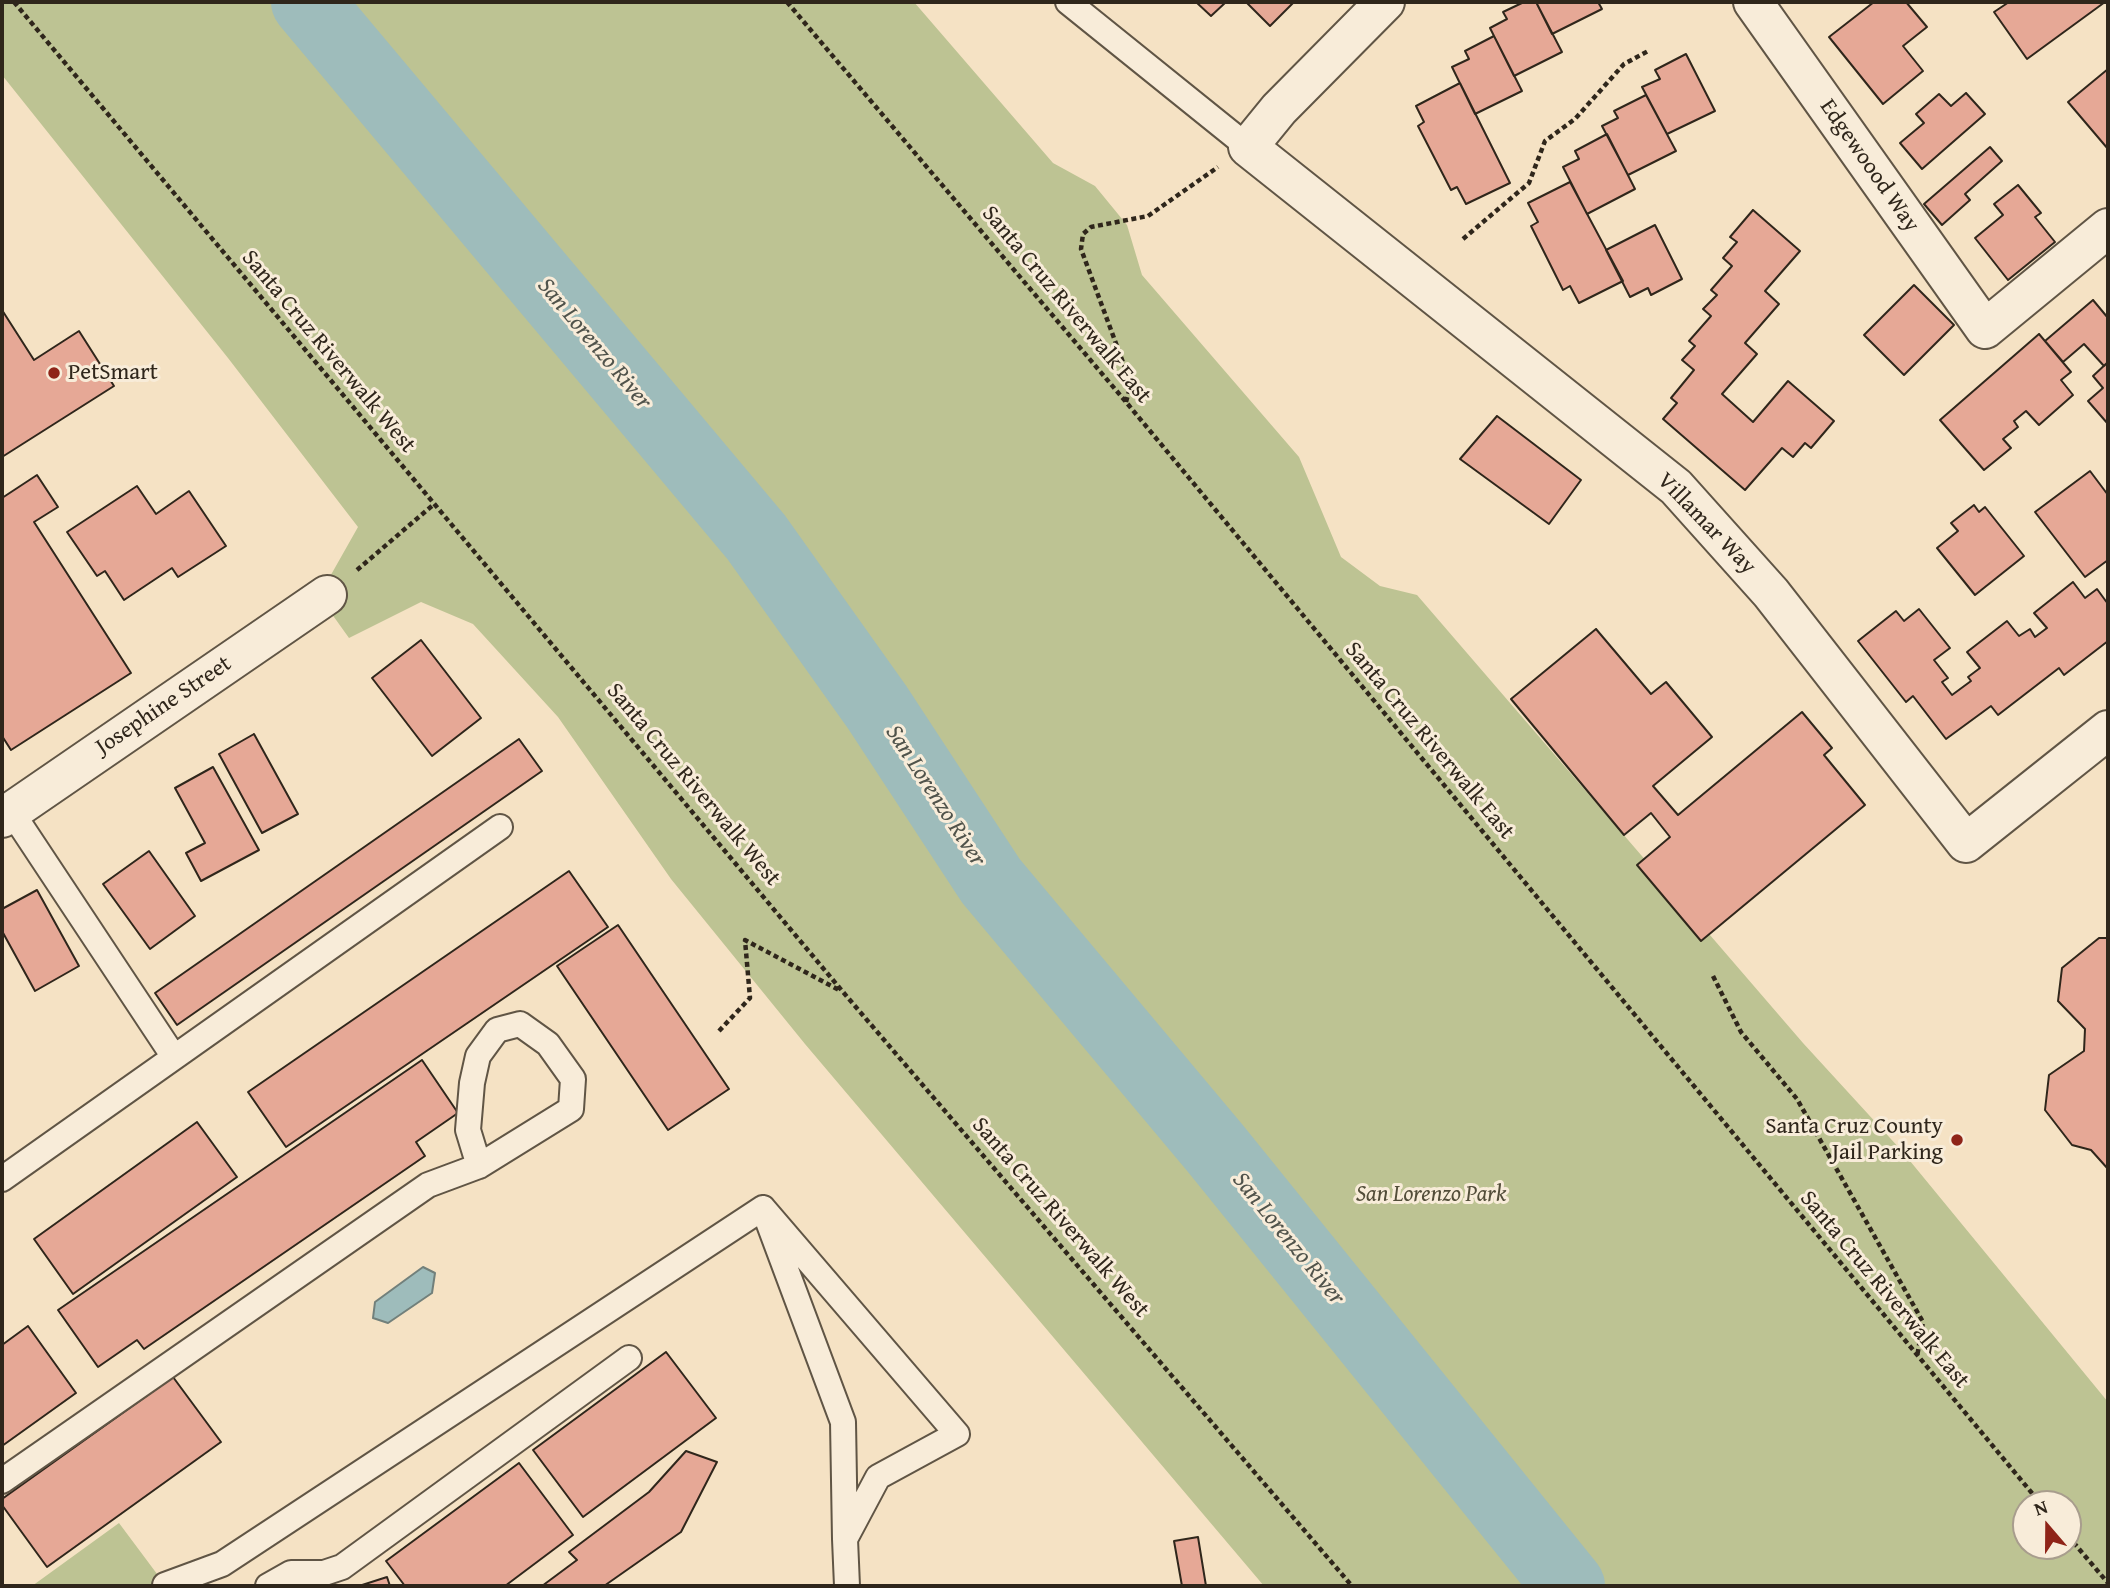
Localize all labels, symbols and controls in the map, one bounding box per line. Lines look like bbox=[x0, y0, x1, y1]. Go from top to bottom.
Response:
street label: Edgewoood Way bbox=[1813, 94, 1925, 238]
street label: Santa Cruz Riverwalk East bbox=[975, 201, 1157, 409]
street label: Santa Cruz Riverwalk West bbox=[235, 245, 421, 459]
water label: San Lorenzo River bbox=[531, 272, 657, 416]
place label: PetSmart bbox=[68, 359, 158, 387]
marker: PetSmart bbox=[46, 365, 62, 381]
street label: Villamar Way bbox=[1651, 467, 1761, 581]
street label: Santa Cruz Riverwalk East bbox=[1338, 637, 1520, 845]
street label: Josephine Street bbox=[91, 650, 237, 762]
street label: Santa Cruz Riverwalk West bbox=[600, 678, 786, 892]
water label: San Lorenzo River bbox=[879, 720, 991, 872]
street label: Santa Cruz Riverwalk West bbox=[966, 1112, 1154, 1324]
place label: Santa Cruz County Jail Parking bbox=[1765, 1113, 1943, 1167]
marker: Santa Cruz County Jail Parking bbox=[1949, 1132, 1965, 1148]
water label: San Lorenzo River bbox=[1226, 1167, 1350, 1311]
park label: San Lorenzo Park bbox=[1356, 1181, 1506, 1209]
street label: Santa Cruz Riverwalk East bbox=[1793, 1186, 1975, 1394]
north arrow bbox=[2012, 1490, 2082, 1560]
text: N bbox=[2030, 1492, 2051, 1522]

